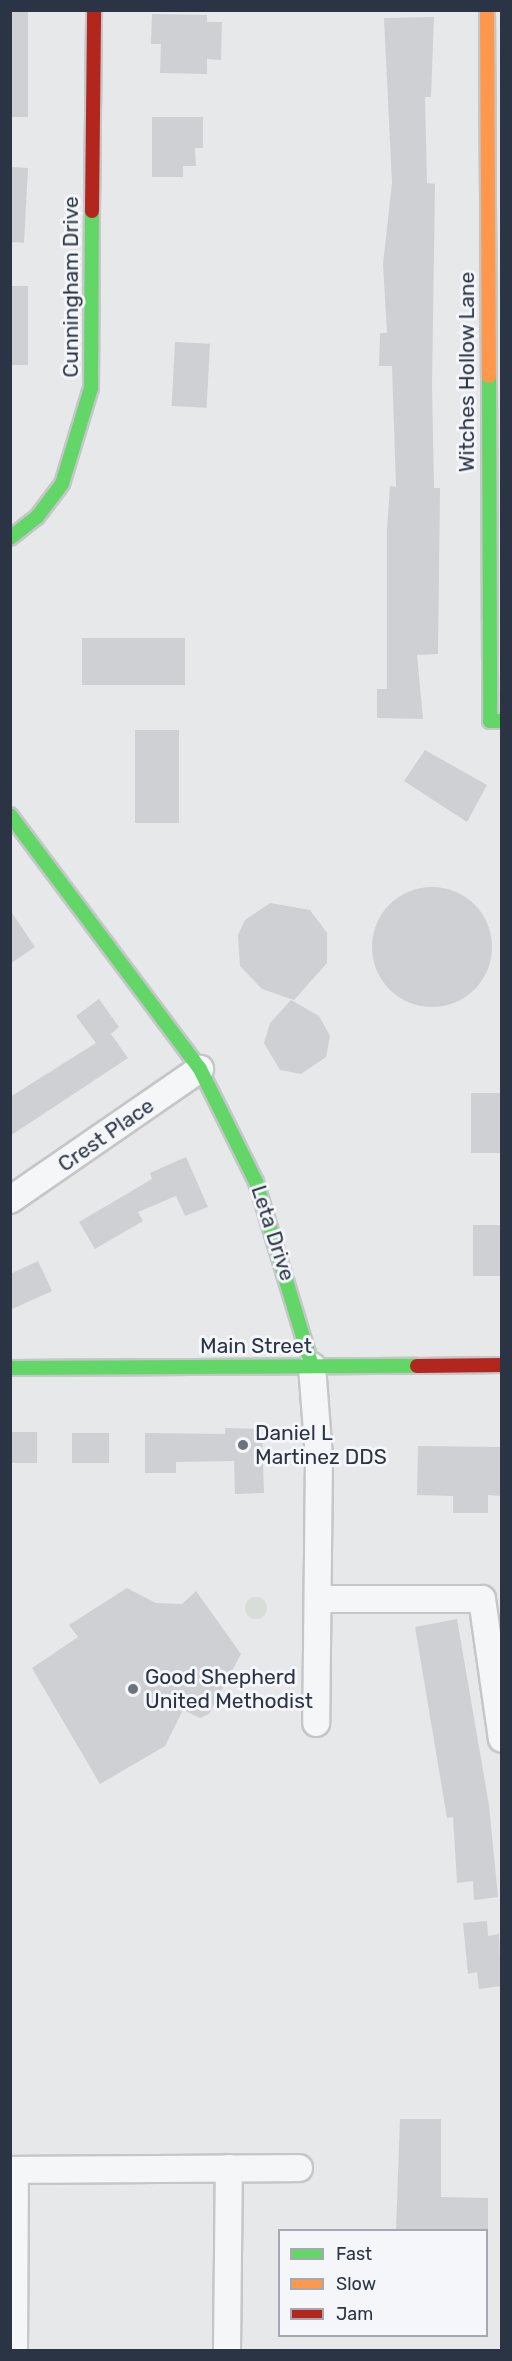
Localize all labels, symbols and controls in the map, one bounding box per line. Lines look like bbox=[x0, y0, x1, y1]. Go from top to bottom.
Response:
street label: Cunningham Drive bbox=[58, 196, 84, 378]
street label: Witches Hollow Lane bbox=[454, 271, 480, 473]
street label: Crest Place bbox=[53, 1093, 159, 1177]
street label: Leta Drive bbox=[246, 1182, 300, 1284]
street label: Main Street bbox=[200, 1333, 312, 1359]
place label: Daniel L Martinez DDS bbox=[255, 1420, 387, 1470]
marker: Daniel L Martinez DDS bbox=[236, 1438, 250, 1452]
place label: Good Shepherd United Methodist bbox=[145, 1664, 313, 1714]
marker: Good Shepherd United Methodist bbox=[126, 1682, 140, 1696]
legend bbox=[278, 2229, 488, 2337]
text: Fast bbox=[336, 2243, 372, 2265]
text: Slow bbox=[336, 2273, 376, 2295]
text: Jam bbox=[336, 2303, 373, 2325]

